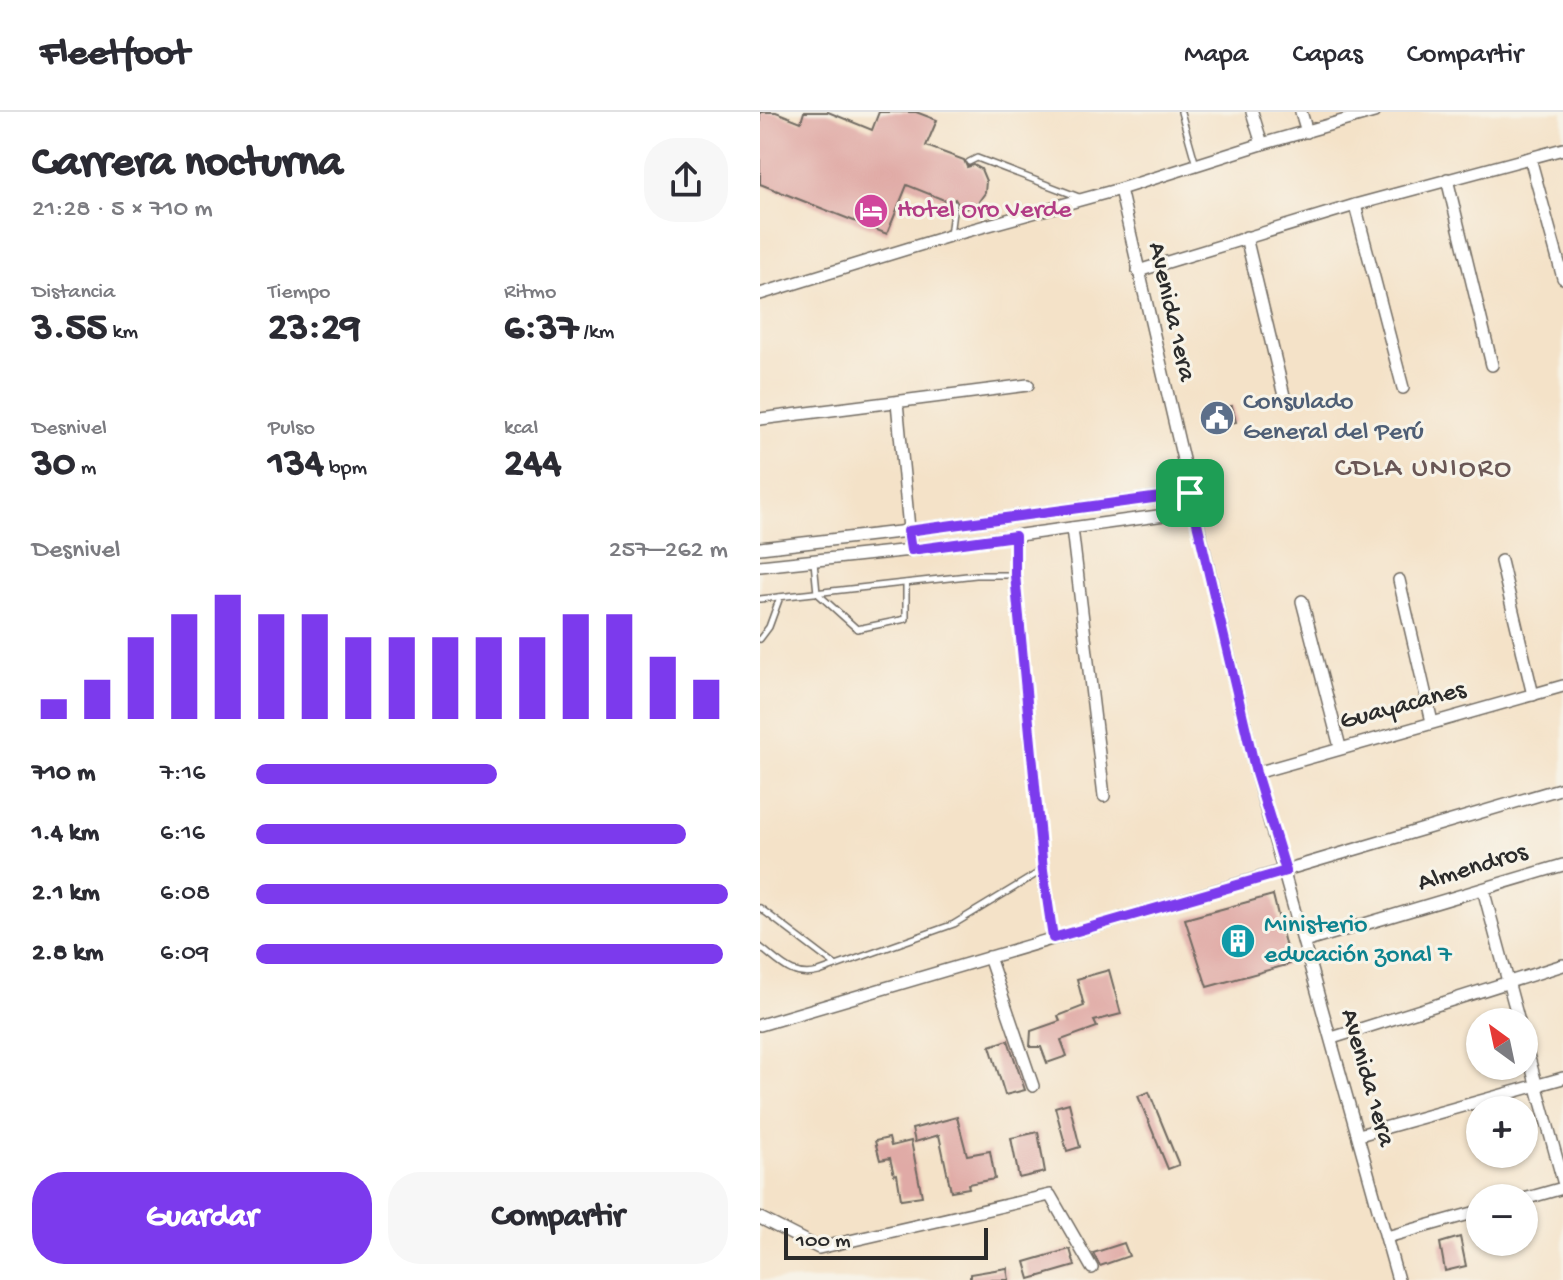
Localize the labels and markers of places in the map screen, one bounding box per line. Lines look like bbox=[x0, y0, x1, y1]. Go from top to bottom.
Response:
hotel icon: Hotel Oro Verde bbox=[852, 192, 890, 230]
place label: Hotel Oro Verde bbox=[897, 196, 1072, 227]
place label: Consulado General del Perú bbox=[1243, 388, 1424, 449]
public building icon: Consulado General del Perú bbox=[1198, 399, 1236, 437]
pin bbox=[1156, 459, 1224, 527]
place label: Ministerio educación zonal 7 bbox=[1264, 911, 1453, 972]
building icon: Ministerio educación zonal 7 bbox=[1219, 922, 1257, 960]

